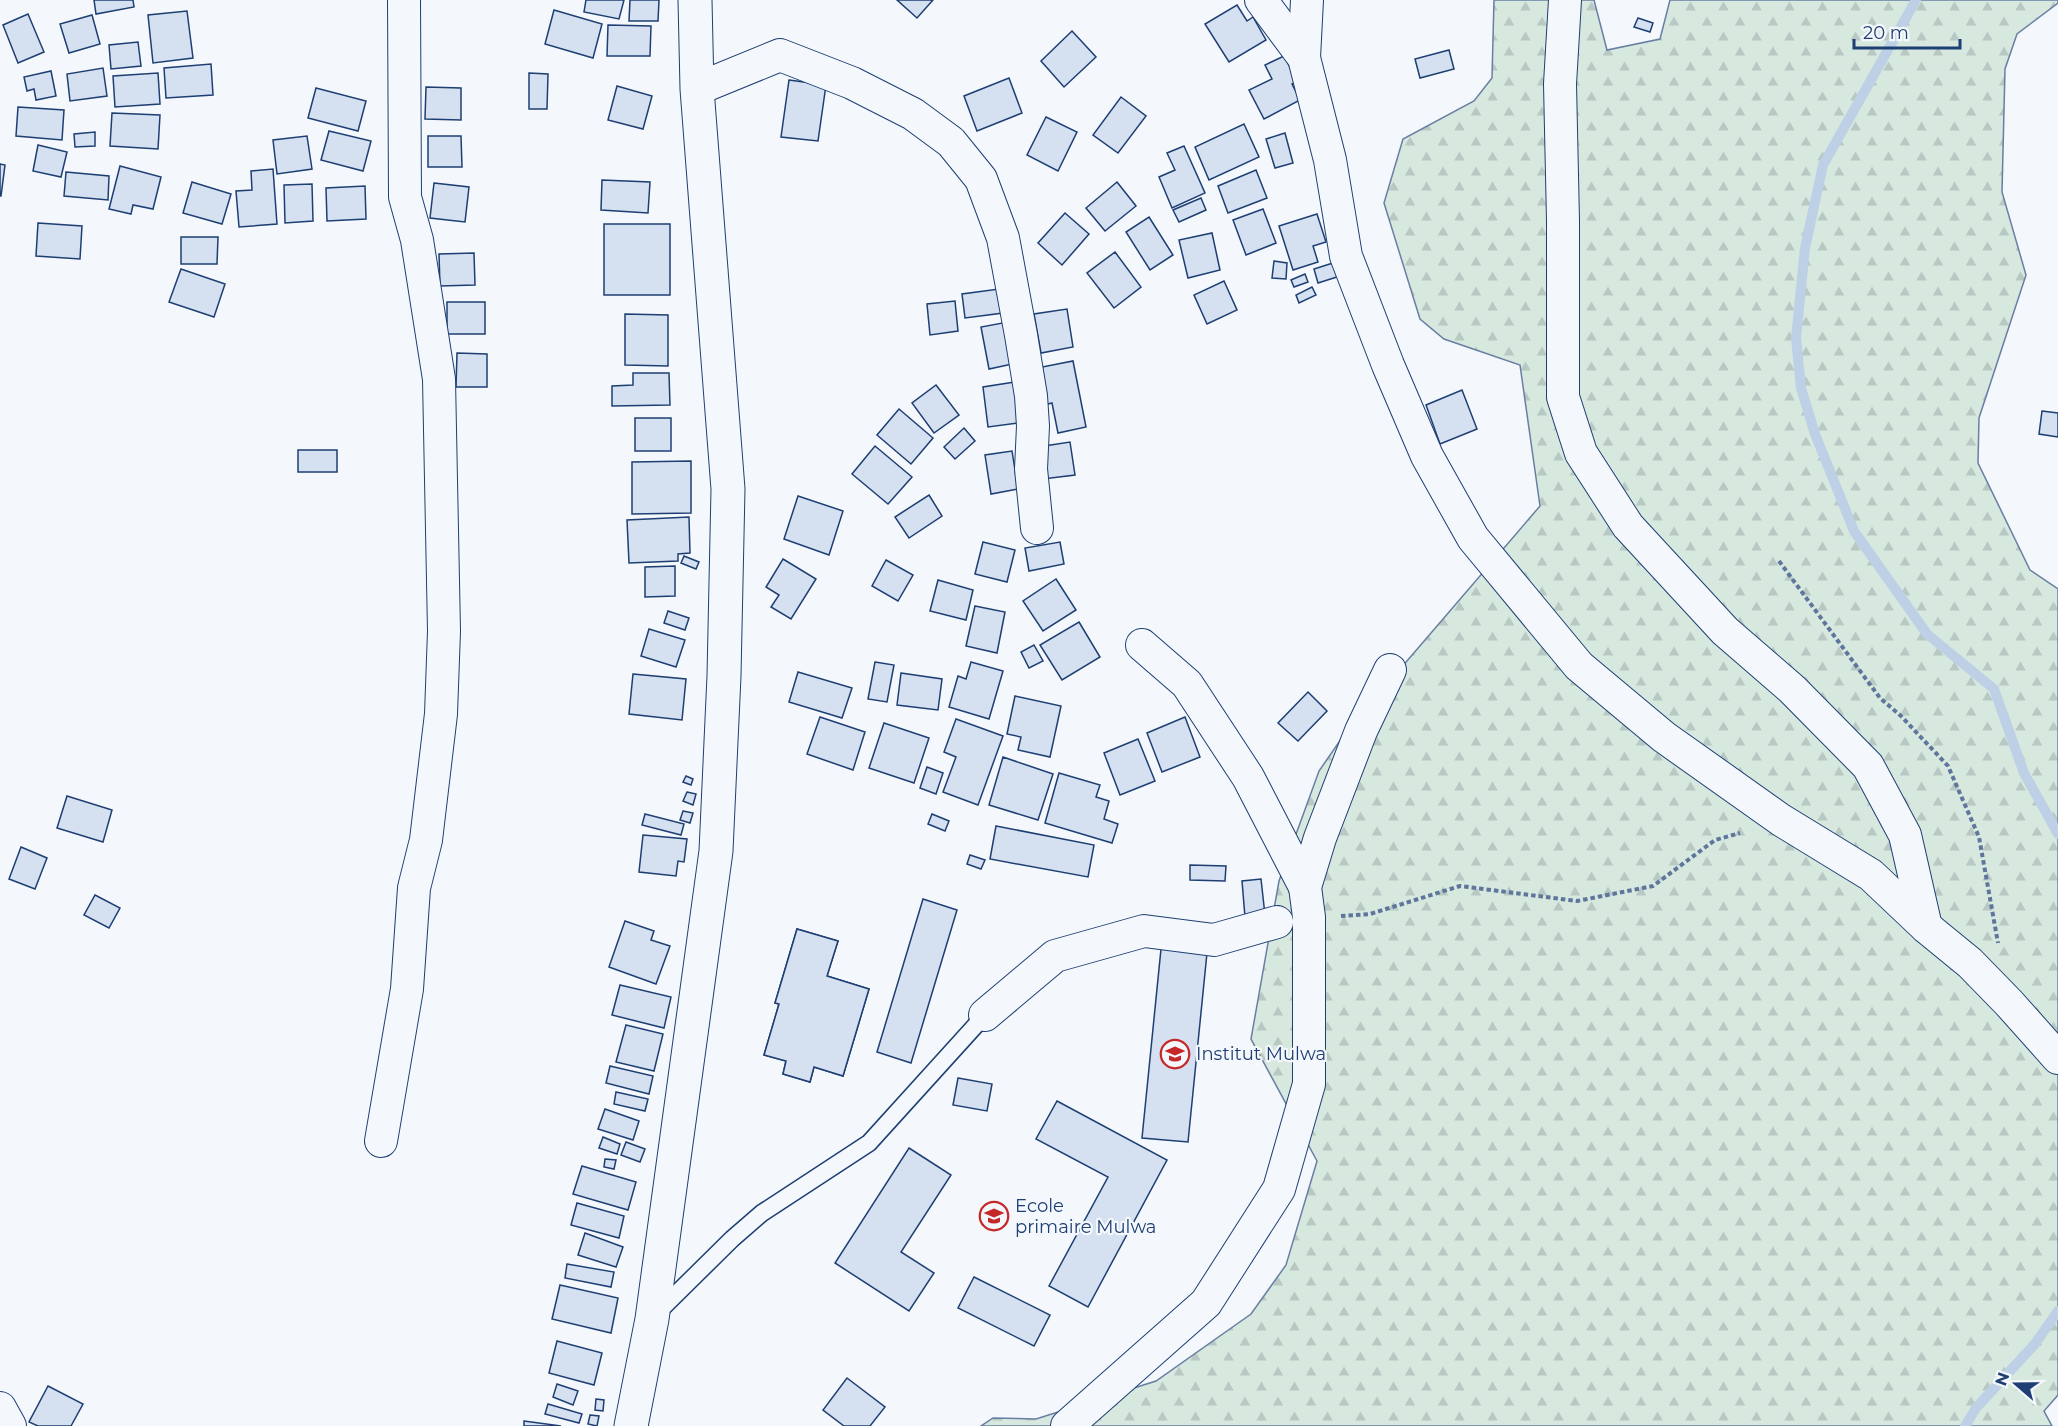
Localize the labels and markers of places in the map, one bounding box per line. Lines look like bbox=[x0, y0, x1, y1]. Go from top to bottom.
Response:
school or university icon: Institut Mulwa bbox=[1159, 1038, 1191, 1070]
place label: Institut Mulwa bbox=[1196, 1043, 1326, 1065]
place label: Ecole primaire Mulwa bbox=[1015, 1195, 1156, 1238]
school or university icon: Ecole primaire Mulwa bbox=[978, 1200, 1010, 1232]

